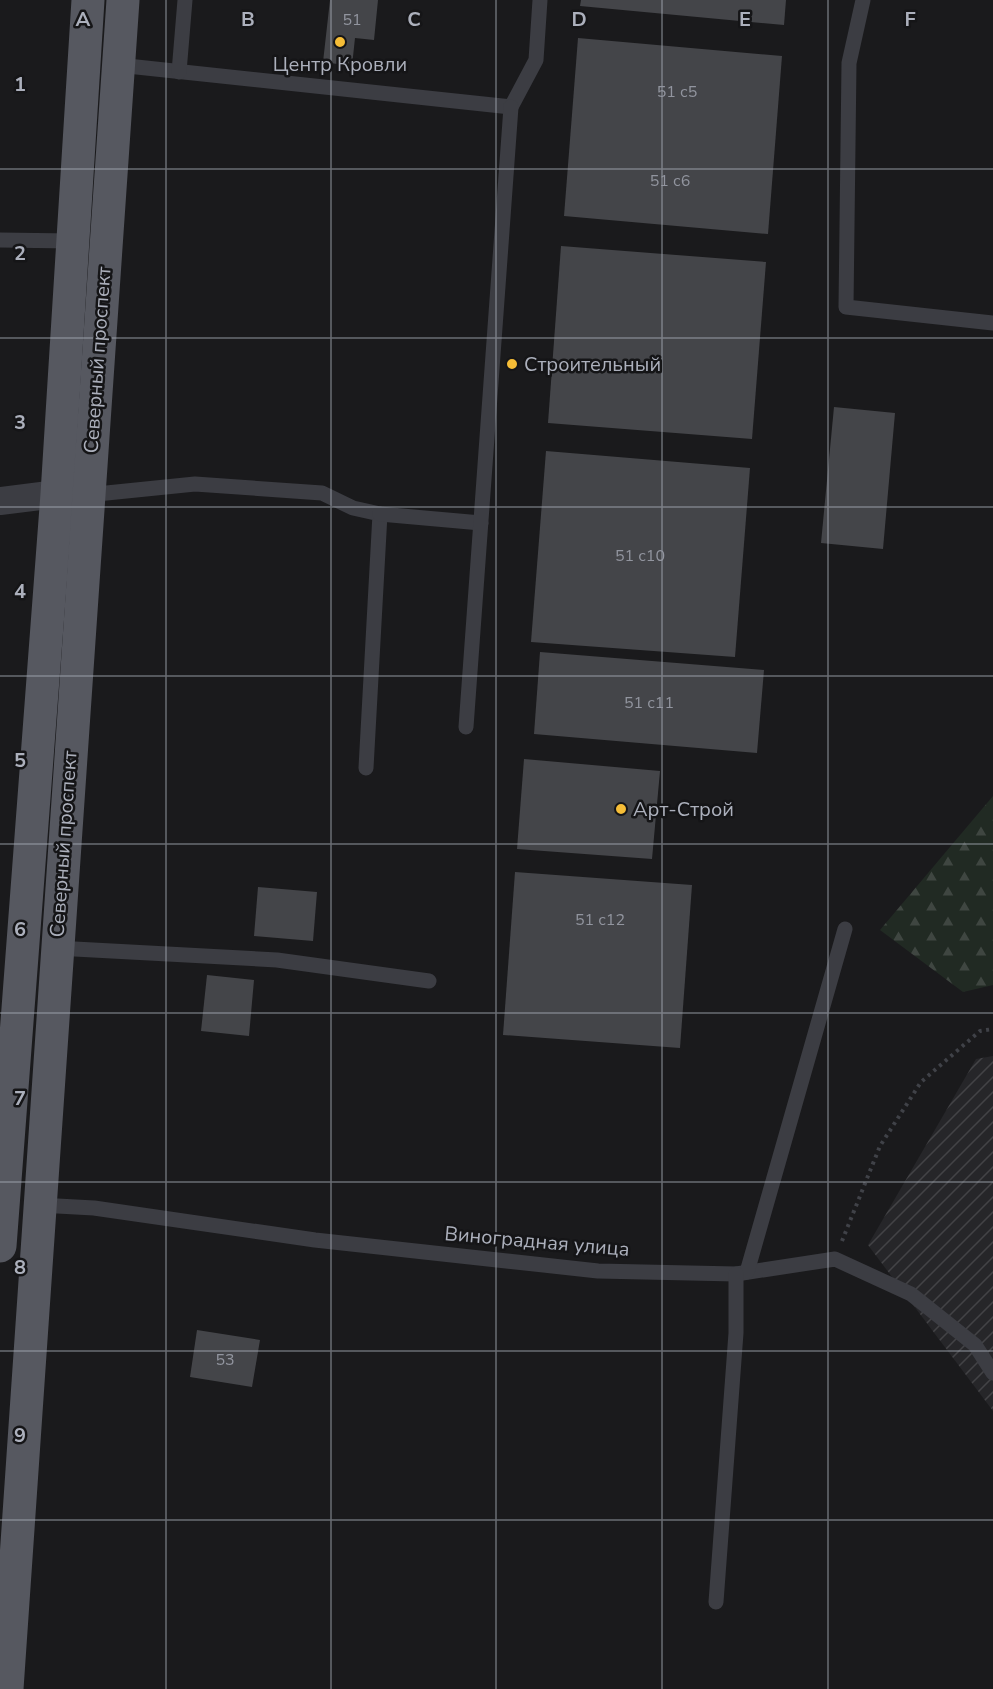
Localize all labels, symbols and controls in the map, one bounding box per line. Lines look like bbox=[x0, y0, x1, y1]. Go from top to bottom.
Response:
text: A bbox=[76, 6, 91, 33]
text: B bbox=[241, 6, 255, 33]
text: C bbox=[407, 6, 421, 33]
text: D bbox=[571, 6, 587, 33]
text: E bbox=[739, 6, 751, 33]
text: F bbox=[904, 6, 916, 33]
house number: 51 bbox=[342, 9, 362, 31]
marker: Центр Кровли bbox=[333, 35, 347, 49]
place label: Центр Кровли bbox=[273, 51, 407, 78]
text: 1 bbox=[14, 71, 26, 98]
house number: 51 с5 bbox=[657, 81, 697, 103]
house number: 51 с6 bbox=[650, 170, 690, 192]
text: 2 bbox=[14, 240, 26, 267]
street label: Северный проспект bbox=[78, 266, 118, 454]
place label: Строительный bbox=[524, 351, 661, 378]
marker: Строительный bbox=[505, 357, 519, 371]
text: 3 bbox=[14, 409, 26, 436]
house number: 51 с10 bbox=[615, 545, 665, 567]
text: 4 bbox=[14, 578, 26, 605]
house number: 51 с11 bbox=[624, 692, 674, 714]
text: 5 bbox=[14, 747, 26, 774]
street label: Северный проспект bbox=[44, 750, 84, 938]
place label: Арт-Строй bbox=[633, 796, 734, 823]
marker: Арт-Строй bbox=[614, 802, 628, 816]
house number: 51 с12 bbox=[575, 909, 625, 931]
text: 6 bbox=[14, 916, 26, 943]
text: 7 bbox=[14, 1085, 26, 1112]
street label: Виноградная улица bbox=[443, 1220, 631, 1263]
text: 8 bbox=[14, 1254, 26, 1281]
house number: 53 bbox=[215, 1349, 235, 1371]
text: 9 bbox=[14, 1422, 26, 1449]

